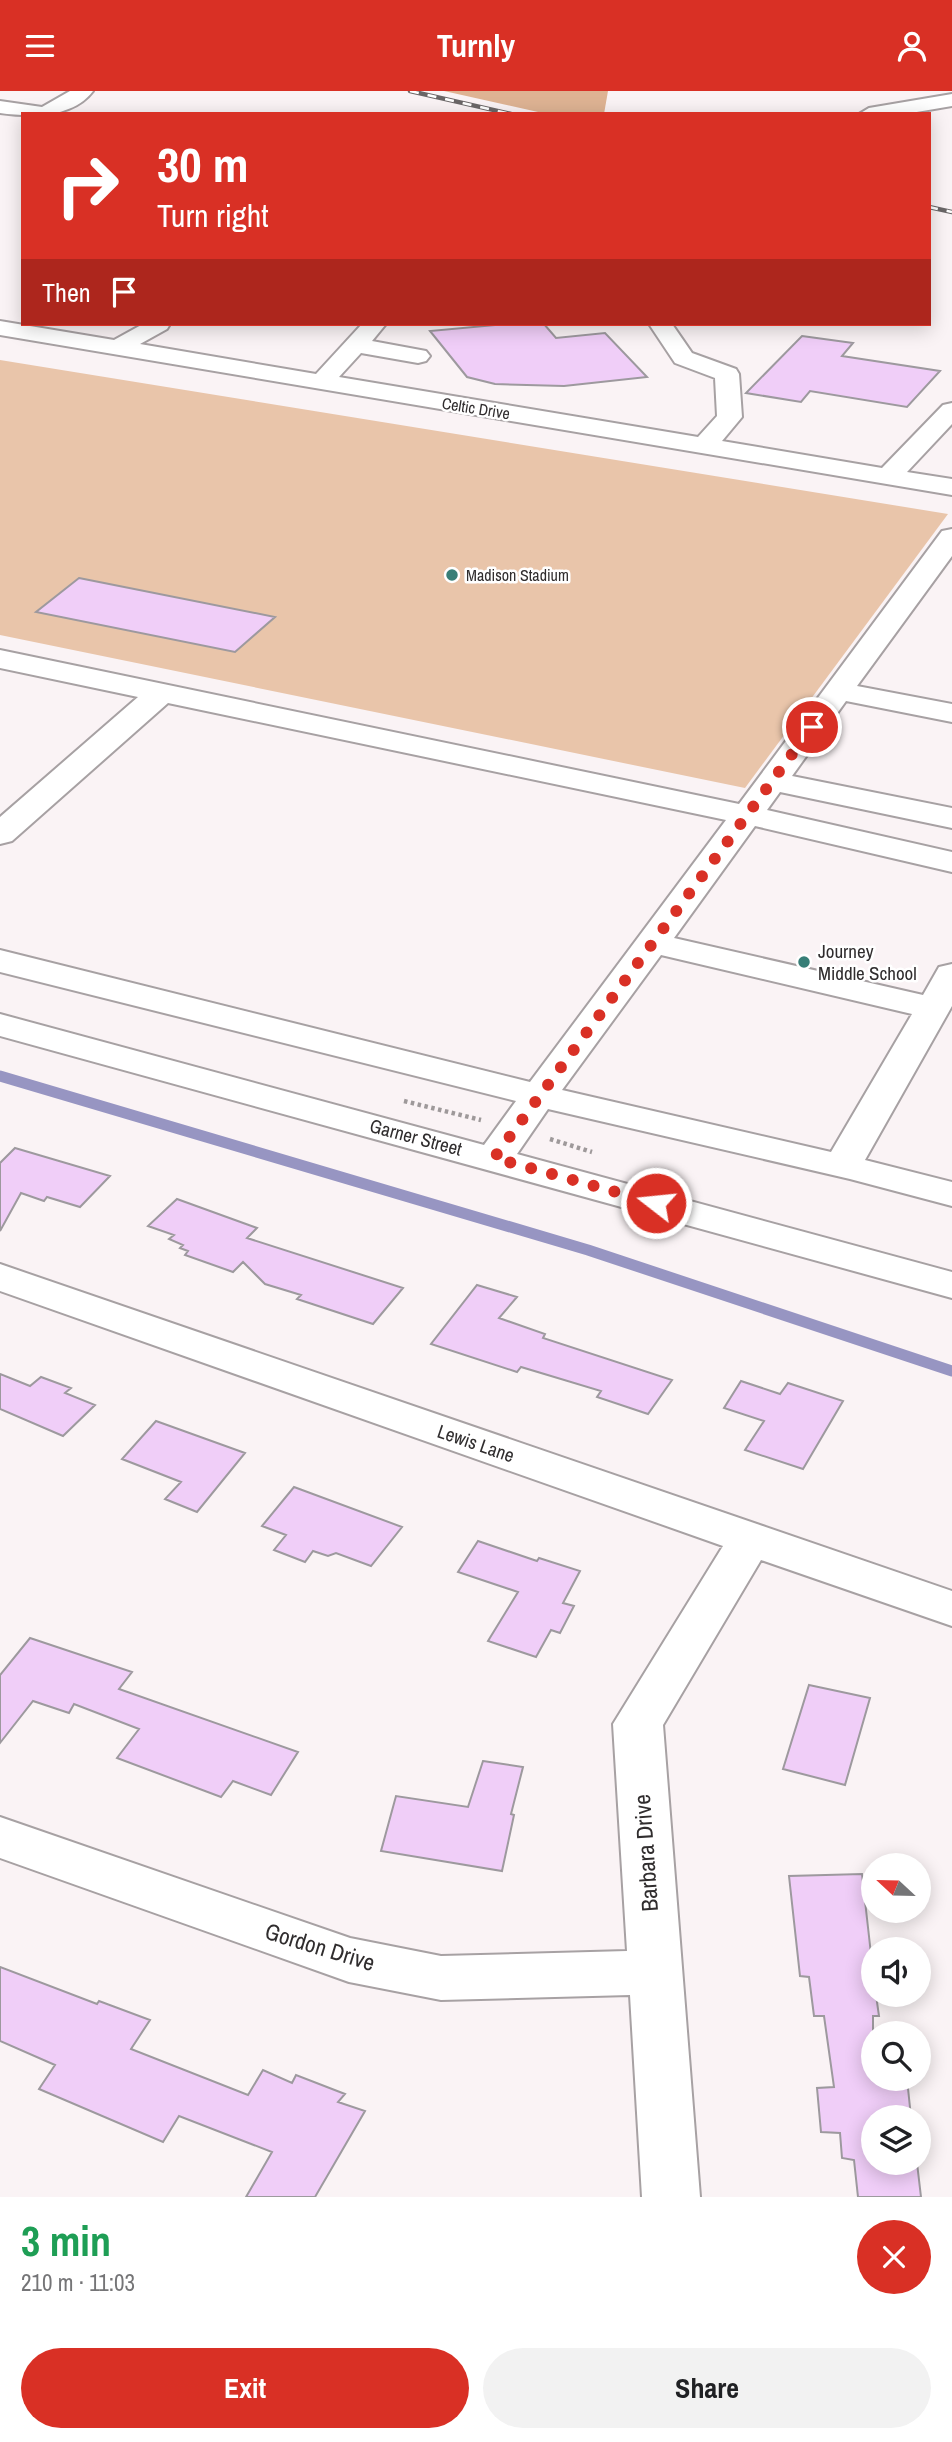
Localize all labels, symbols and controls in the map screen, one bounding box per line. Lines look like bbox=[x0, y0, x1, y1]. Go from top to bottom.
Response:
text: Turnly bbox=[437, 24, 515, 67]
icon: menu bbox=[21, 27, 59, 65]
icon: person bbox=[893, 27, 931, 65]
text: 30 m bbox=[157, 131, 249, 197]
icon: right bbox=[42, 140, 133, 231]
text: Turn right bbox=[157, 194, 269, 237]
icon: arrive bbox=[105, 273, 143, 311]
text: Then bbox=[42, 275, 91, 310]
street label: Celtic Drive bbox=[440, 392, 512, 424]
place label: Madison Stadium bbox=[466, 564, 569, 586]
marker: Madison Stadium bbox=[444, 567, 460, 583]
pin bbox=[782, 697, 842, 757]
icon: arrive bbox=[793, 708, 831, 746]
place label: Journey Middle School bbox=[818, 938, 917, 986]
marker: Journey Middle School bbox=[796, 954, 812, 970]
street label: Garner Street bbox=[367, 1112, 466, 1162]
position arrow bbox=[619, 1166, 693, 1240]
street label: Lewis Lane bbox=[434, 1418, 518, 1468]
street label: Barbara Drive bbox=[626, 1793, 665, 1913]
north arrow bbox=[861, 1853, 931, 1923]
map controls bbox=[861, 1853, 931, 2175]
street label: Gordon Drive bbox=[261, 1915, 379, 1978]
button: sound bbox=[861, 1937, 931, 2007]
button: search bbox=[861, 2021, 931, 2091]
button: layers bbox=[861, 2105, 931, 2175]
text: 3 min bbox=[21, 2213, 111, 2269]
button: close bbox=[857, 2220, 931, 2294]
text: 210 m · 11:03 bbox=[21, 2267, 135, 2298]
button: Exit bbox=[21, 2348, 469, 2428]
button: Share bbox=[483, 2348, 931, 2428]

